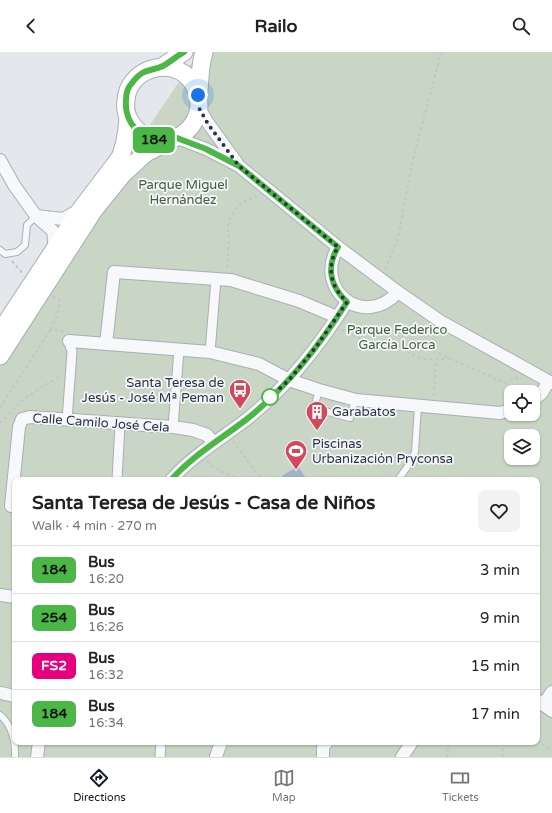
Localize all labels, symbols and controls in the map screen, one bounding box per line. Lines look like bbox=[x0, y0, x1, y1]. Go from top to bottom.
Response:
icon: back bbox=[20, 15, 42, 37]
text: Railo bbox=[255, 15, 297, 37]
icon: search bbox=[510, 15, 532, 37]
your location bbox=[188, 85, 208, 105]
line badge: 184 bbox=[131, 127, 177, 153]
text: 184 bbox=[141, 131, 167, 148]
park label: Parque Miguel Hernández bbox=[138, 177, 228, 208]
park label: Parque Federico García Lorca bbox=[347, 322, 447, 353]
place label: Santa Teresa de Jesús - José Mª Peman bbox=[82, 375, 224, 406]
bus stop icon: Santa Teresa de Jesús - José Mª Peman bbox=[227, 377, 253, 410]
map controls bbox=[504, 385, 540, 465]
button: locate bbox=[504, 385, 540, 421]
unlabelled marker bbox=[261, 388, 279, 406]
building icon: Garabatos bbox=[304, 399, 330, 432]
place label: Garabatos bbox=[332, 404, 396, 420]
street label: Calle Camilo José Cela bbox=[32, 410, 170, 436]
button: layers bbox=[504, 429, 540, 465]
place label: Piscinas Urbanización Pryconsa bbox=[312, 436, 453, 467]
sports icon: Piscinas Urbanización Pryconsa bbox=[283, 438, 309, 471]
button: heart bbox=[478, 490, 520, 532]
text: Santa Teresa de Jesús - Casa de Niños bbox=[32, 492, 375, 514]
text: Walk · 4 min · 270 m bbox=[32, 518, 157, 534]
text: Bus bbox=[88, 553, 115, 571]
text: 184 bbox=[41, 561, 67, 578]
text: 3 min bbox=[480, 561, 520, 579]
text: 16:20 bbox=[88, 571, 124, 587]
text: Bus bbox=[88, 601, 115, 619]
text: 254 bbox=[41, 609, 67, 626]
text: 9 min bbox=[480, 609, 520, 627]
text: 16:26 bbox=[88, 619, 124, 635]
text: Bus bbox=[88, 649, 115, 667]
text: FS2 bbox=[41, 657, 67, 674]
text: 15 min bbox=[471, 657, 520, 675]
text: 16:32 bbox=[88, 667, 124, 683]
text: Bus bbox=[88, 697, 115, 715]
text: 184 bbox=[41, 705, 67, 722]
text: 17 min bbox=[471, 705, 520, 723]
text: 16:34 bbox=[88, 715, 124, 731]
tab: Directions bbox=[73, 767, 126, 804]
tab: Map bbox=[272, 767, 296, 804]
tab: Tickets bbox=[442, 767, 479, 804]

